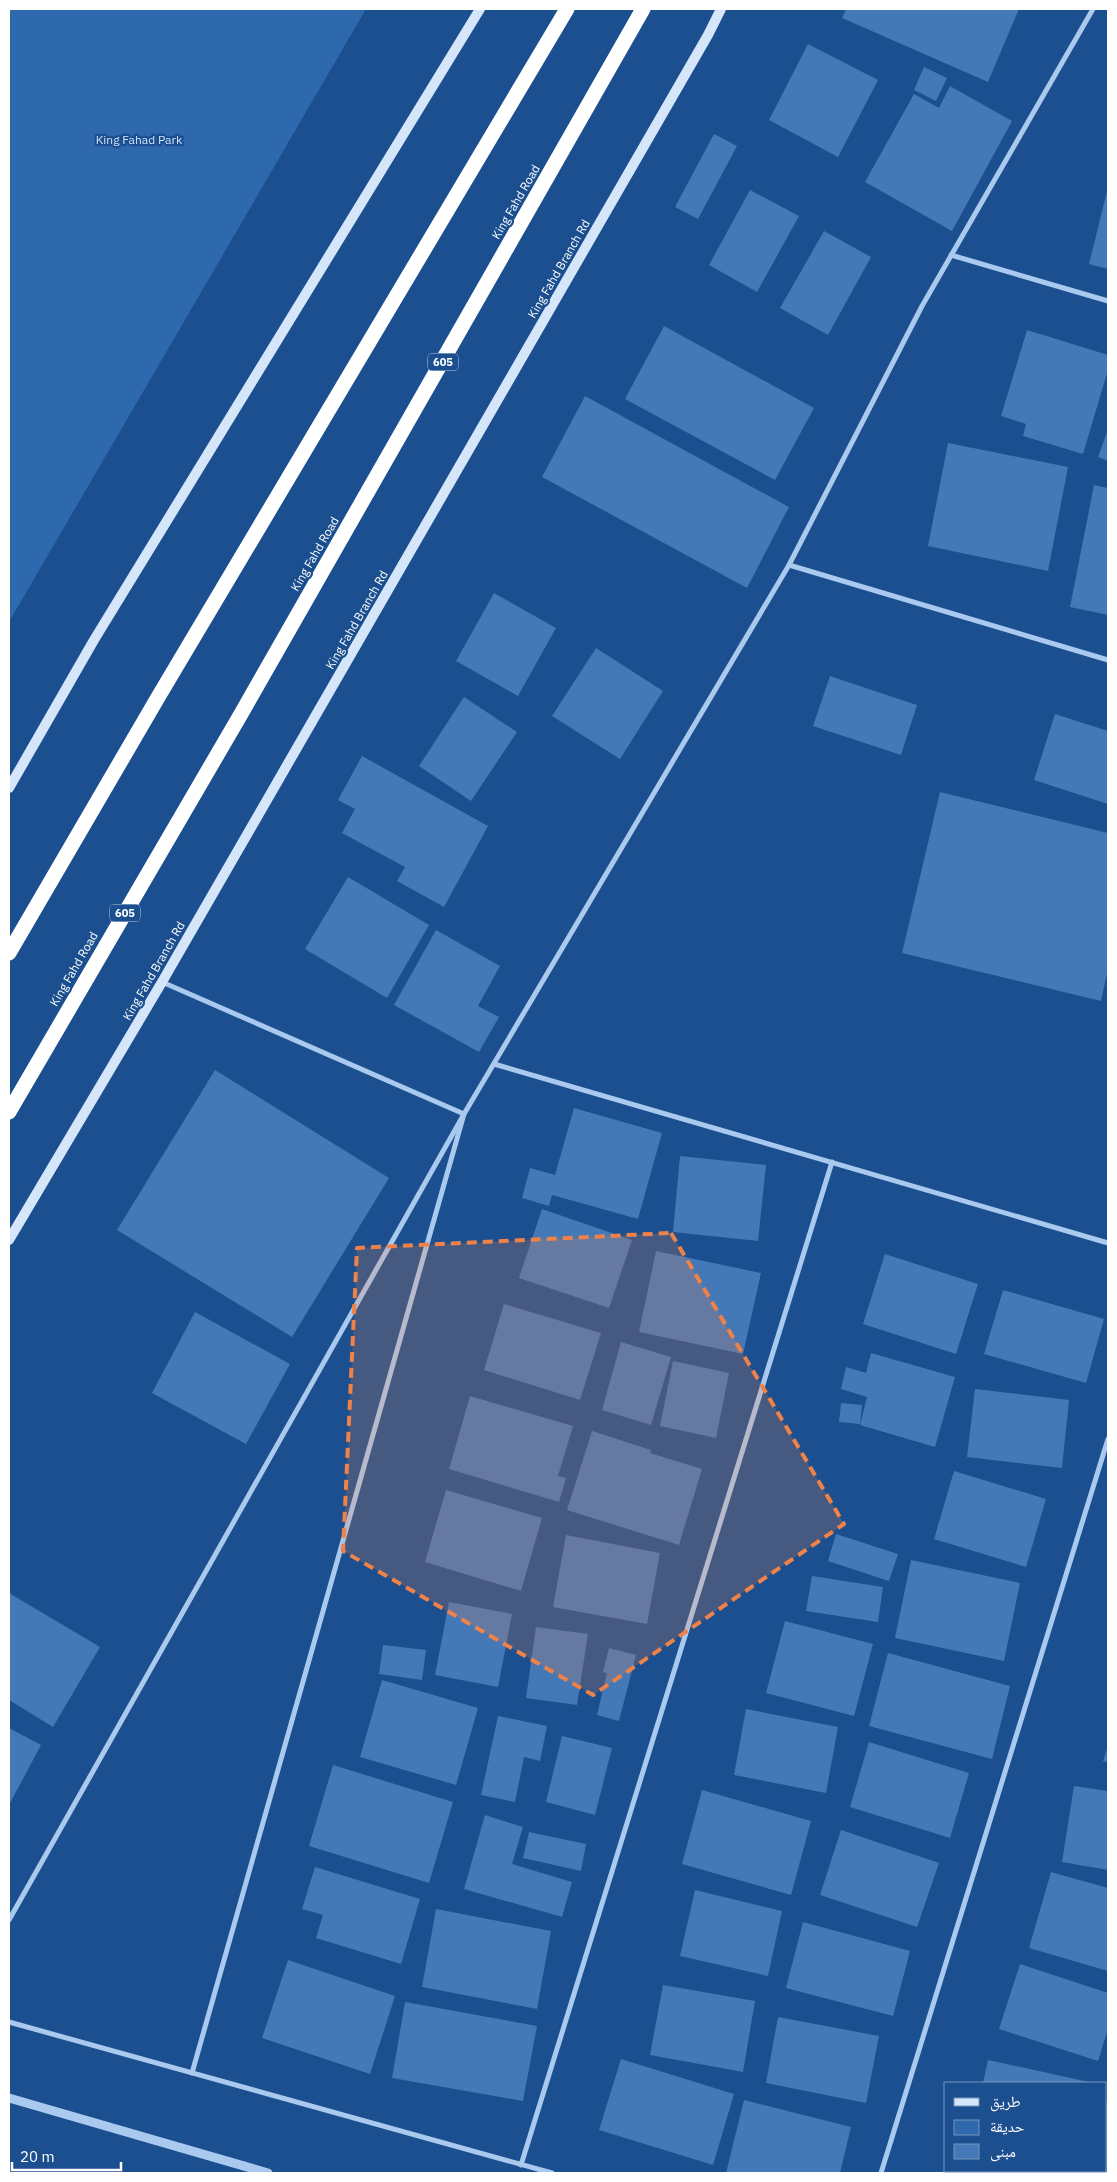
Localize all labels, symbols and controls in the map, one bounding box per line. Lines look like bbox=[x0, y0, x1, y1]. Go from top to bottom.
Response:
park label: King Fahad Park bbox=[96, 132, 183, 147]
street label: King Fahd Road bbox=[488, 162, 543, 242]
street label: King Fahd Branch Rd bbox=[524, 217, 593, 321]
road number: 605 bbox=[428, 354, 458, 371]
street label: King Fahd Road bbox=[287, 514, 342, 594]
street label: King Fahd Branch Rd bbox=[322, 568, 391, 672]
road number: 605 bbox=[110, 904, 140, 921]
street label: King Fahd Branch Rd bbox=[119, 919, 188, 1023]
street label: King Fahd Road bbox=[46, 929, 101, 1009]
legend bbox=[944, 2082, 1107, 2172]
text: طريق bbox=[990, 2092, 1021, 2112]
text: حديقة bbox=[990, 2117, 1025, 2136]
scale bar bbox=[12, 2140, 121, 2172]
text: مبنى bbox=[990, 2142, 1016, 2162]
text: 20 m bbox=[20, 2147, 55, 2166]

